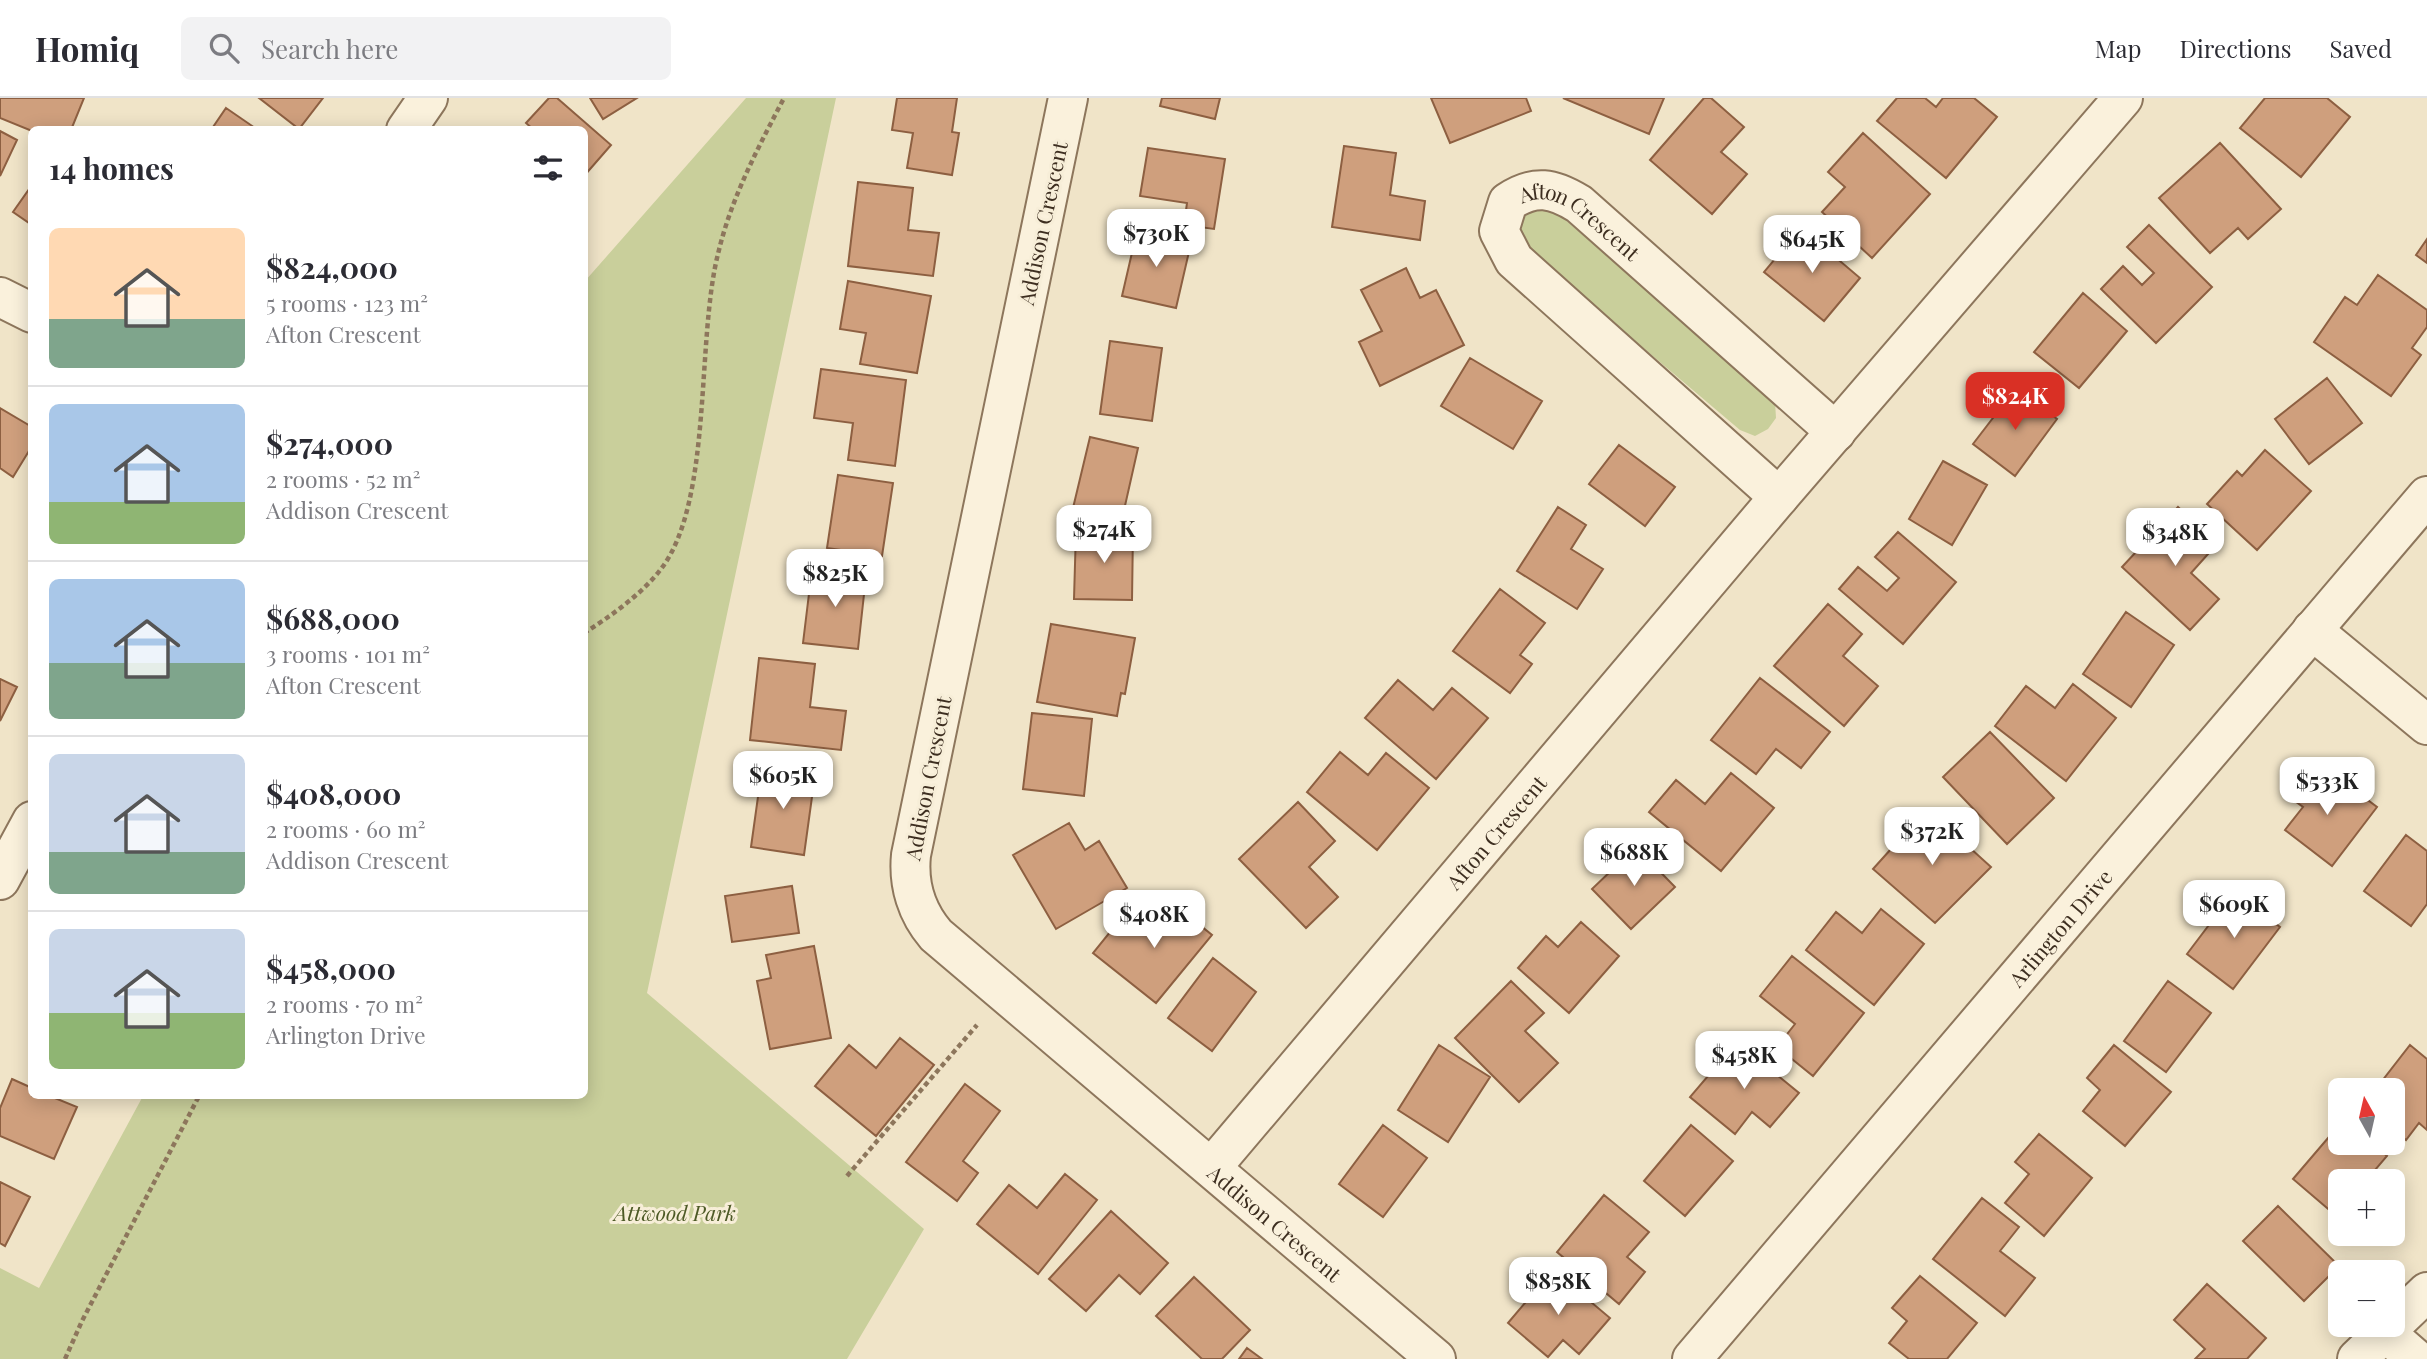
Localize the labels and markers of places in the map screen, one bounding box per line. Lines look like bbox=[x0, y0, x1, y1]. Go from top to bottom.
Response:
pin: $730K bbox=[1107, 209, 1205, 269]
pin: $645K bbox=[1763, 216, 1861, 275]
pin: $824K bbox=[1966, 372, 2064, 432]
pin: $274K bbox=[1055, 505, 1153, 565]
pin: $348K bbox=[2126, 508, 2224, 568]
pin: $825K bbox=[786, 550, 884, 609]
pin: $605K bbox=[734, 752, 832, 811]
pin: $533K bbox=[2278, 758, 2376, 817]
pin: $372K bbox=[1883, 808, 1981, 867]
pin: $688K bbox=[1585, 828, 1683, 888]
pin: $609K bbox=[2185, 880, 2283, 940]
pin: $408K bbox=[1105, 890, 1203, 950]
pin: $458K bbox=[1695, 1032, 1793, 1091]
pin: $858K bbox=[1509, 1258, 1607, 1317]

